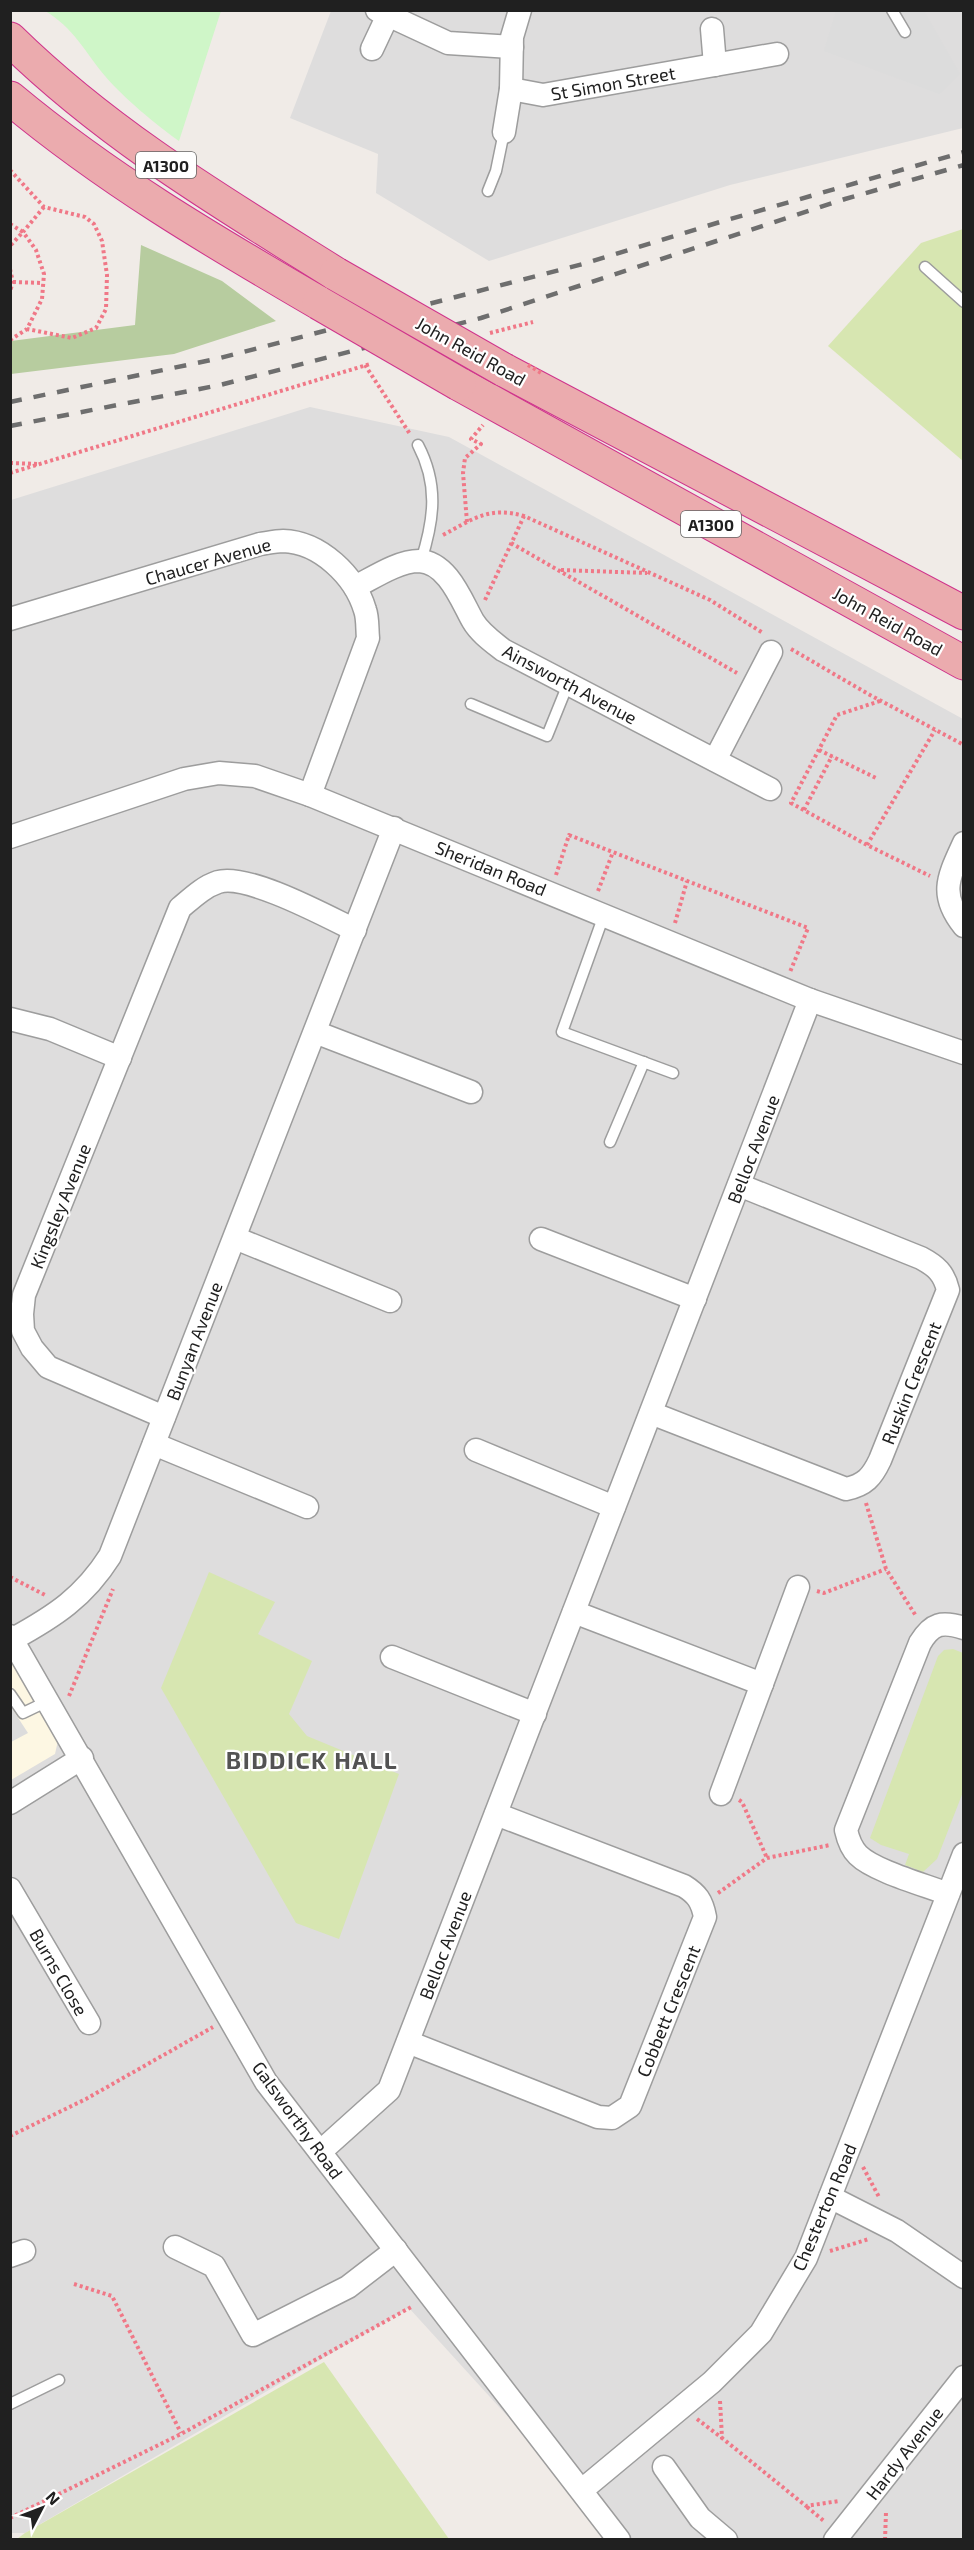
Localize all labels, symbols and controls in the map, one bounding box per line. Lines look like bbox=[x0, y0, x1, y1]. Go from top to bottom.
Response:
street label: St Simon Street bbox=[549, 61, 677, 105]
road number: A1300 bbox=[136, 152, 196, 178]
street label: John Reid Road bbox=[412, 312, 530, 390]
road number: A1300 bbox=[681, 511, 741, 537]
street label: Chaucer Avenue bbox=[143, 533, 273, 589]
street label: John Reid Road bbox=[829, 582, 947, 660]
street label: Ainsworth Avenue bbox=[499, 639, 641, 729]
street label: Sheridan Road bbox=[432, 836, 550, 900]
street label: Belloc Avenue bbox=[722, 1092, 784, 1206]
street label: Kingsley Avenue bbox=[25, 1140, 95, 1272]
street label: Bunyan Avenue bbox=[161, 1278, 227, 1404]
street label: Ruskin Crescent bbox=[876, 1318, 946, 1448]
district label: BIDDICK HALL bbox=[226, 1745, 398, 1774]
street label: Belloc Avenue bbox=[414, 1888, 476, 2002]
street label: Burns Close bbox=[25, 1925, 93, 2019]
street label: Cobbett Crescent bbox=[632, 1942, 704, 2080]
street label: Galsworthy Road bbox=[248, 2057, 348, 2183]
street label: Chesterton Road bbox=[787, 2140, 861, 2274]
street label: Hardy Avenue bbox=[861, 2402, 947, 2504]
north arrow bbox=[12, 2478, 72, 2538]
text: N bbox=[43, 2487, 64, 2508]

